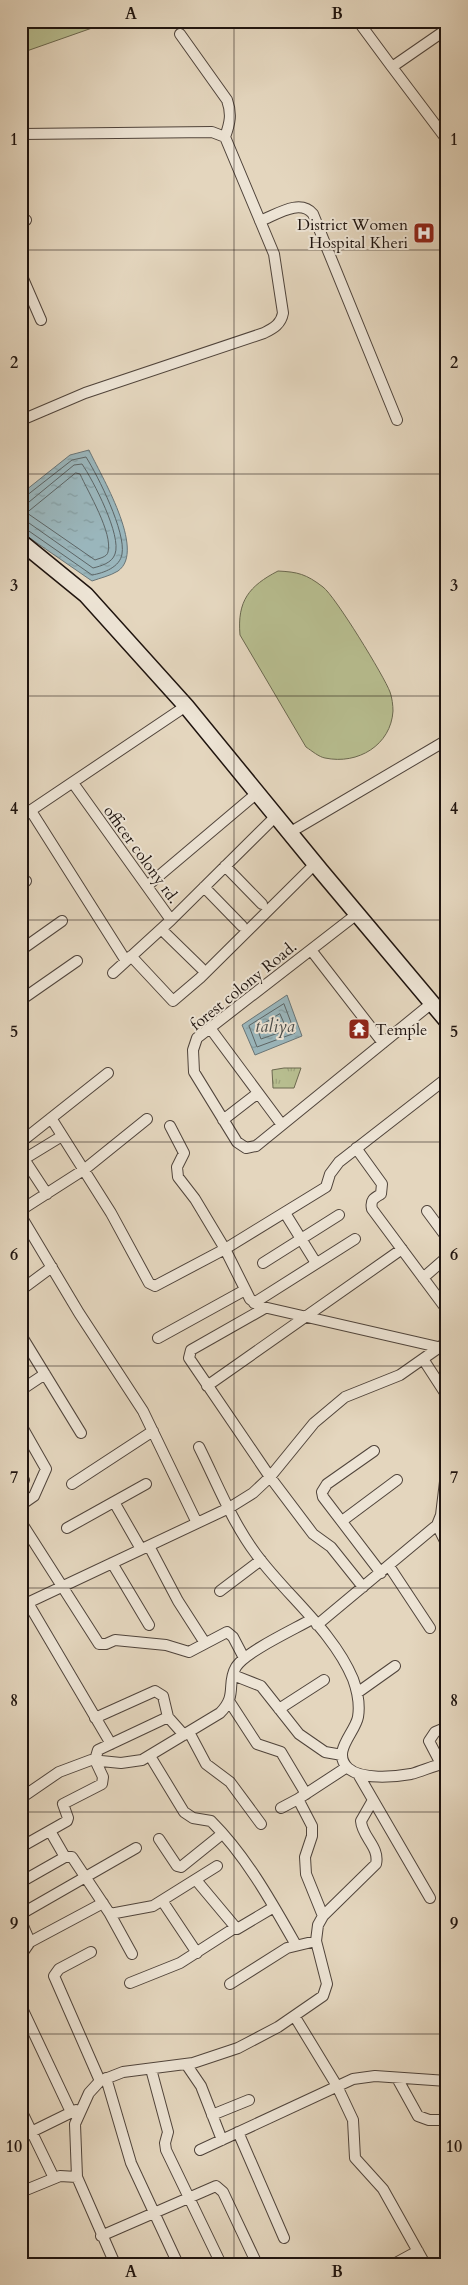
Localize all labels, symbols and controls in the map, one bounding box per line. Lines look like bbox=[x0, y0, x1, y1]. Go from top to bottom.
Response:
text: A bbox=[125, 3, 137, 25]
text: B bbox=[331, 3, 343, 25]
text: 1 bbox=[10, 129, 18, 151]
text: 1 bbox=[450, 129, 458, 151]
place label: District Women Hospital Kheri bbox=[297, 214, 409, 254]
hospital icon: District Women Hospital Kheri bbox=[412, 221, 436, 245]
text: 2 bbox=[10, 352, 18, 374]
text: 2 bbox=[450, 352, 458, 374]
text: 3 bbox=[10, 575, 18, 597]
text: 3 bbox=[450, 575, 458, 597]
text: 4 bbox=[10, 798, 18, 820]
text: 4 bbox=[450, 798, 458, 820]
street label: officer colony rd. bbox=[98, 801, 184, 908]
street label: forest colony Road. bbox=[186, 936, 301, 1036]
water label: taliya bbox=[255, 1014, 295, 1039]
temple icon: Temple bbox=[347, 1017, 371, 1041]
place label: Temple bbox=[375, 1019, 427, 1041]
text: 5 bbox=[10, 1021, 18, 1043]
text: 5 bbox=[450, 1021, 458, 1043]
text: 6 bbox=[10, 1244, 18, 1266]
text: 6 bbox=[450, 1244, 458, 1266]
text: 7 bbox=[10, 1467, 18, 1489]
text: 7 bbox=[450, 1467, 458, 1489]
text: 8 bbox=[10, 1690, 18, 1712]
text: 8 bbox=[450, 1690, 458, 1712]
text: 9 bbox=[10, 1913, 18, 1935]
text: 9 bbox=[450, 1913, 458, 1935]
text: 10 bbox=[6, 2136, 22, 2158]
text: 10 bbox=[446, 2136, 462, 2158]
text: A bbox=[125, 2261, 137, 2283]
text: B bbox=[331, 2261, 343, 2283]

